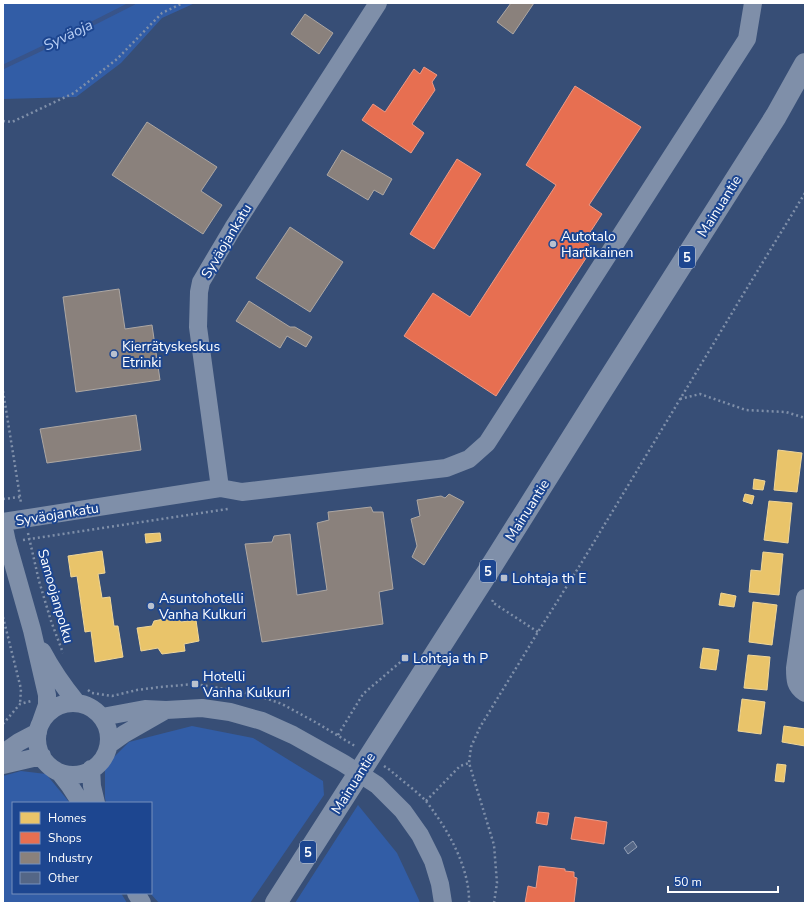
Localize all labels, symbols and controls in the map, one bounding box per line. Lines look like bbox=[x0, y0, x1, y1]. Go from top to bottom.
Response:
water label: Syväoja bbox=[40, 14, 96, 55]
street label: Mainuantie bbox=[693, 172, 746, 241]
street label: Syväojankatu bbox=[197, 200, 256, 282]
place label: Autotalo Hartikainen bbox=[561, 227, 634, 262]
marker: Autotalo Hartikainen bbox=[548, 239, 558, 249]
road number: 5 bbox=[679, 246, 695, 268]
place label: Kierrätyskeskus Etrinki bbox=[122, 337, 220, 372]
marker: Kierrätyskeskus Etrinki bbox=[109, 349, 119, 359]
street label: Mainuantie bbox=[501, 476, 554, 545]
street label: Syväojankatu bbox=[14, 499, 100, 530]
street label: Samoojanpolku bbox=[33, 547, 78, 645]
road number: 5 bbox=[480, 560, 496, 582]
place label: Lohtaja th E bbox=[512, 569, 587, 588]
marker: Lohtaja th E bbox=[499, 573, 509, 583]
place label: Asuntohotelli Vanha Kulkuri bbox=[158, 589, 246, 624]
marker: Asuntohotelli Vanha Kulkuri bbox=[146, 601, 156, 611]
place label: Lohtaja th P bbox=[413, 649, 488, 668]
marker: Lohtaja th P bbox=[400, 653, 410, 663]
place label: Hotelli Vanha Kulkuri bbox=[202, 667, 290, 702]
marker: Hotelli Vanha Kulkuri bbox=[190, 679, 200, 689]
street label: Mainuantie bbox=[327, 749, 380, 818]
legend bbox=[12, 802, 152, 894]
text: Homes bbox=[48, 810, 86, 826]
text: Shops bbox=[48, 830, 82, 846]
road number: 5 bbox=[300, 841, 316, 863]
text: Industry bbox=[48, 850, 93, 866]
scale bar bbox=[668, 868, 778, 894]
text: Other bbox=[48, 870, 80, 886]
text: 50 m bbox=[674, 874, 702, 890]

